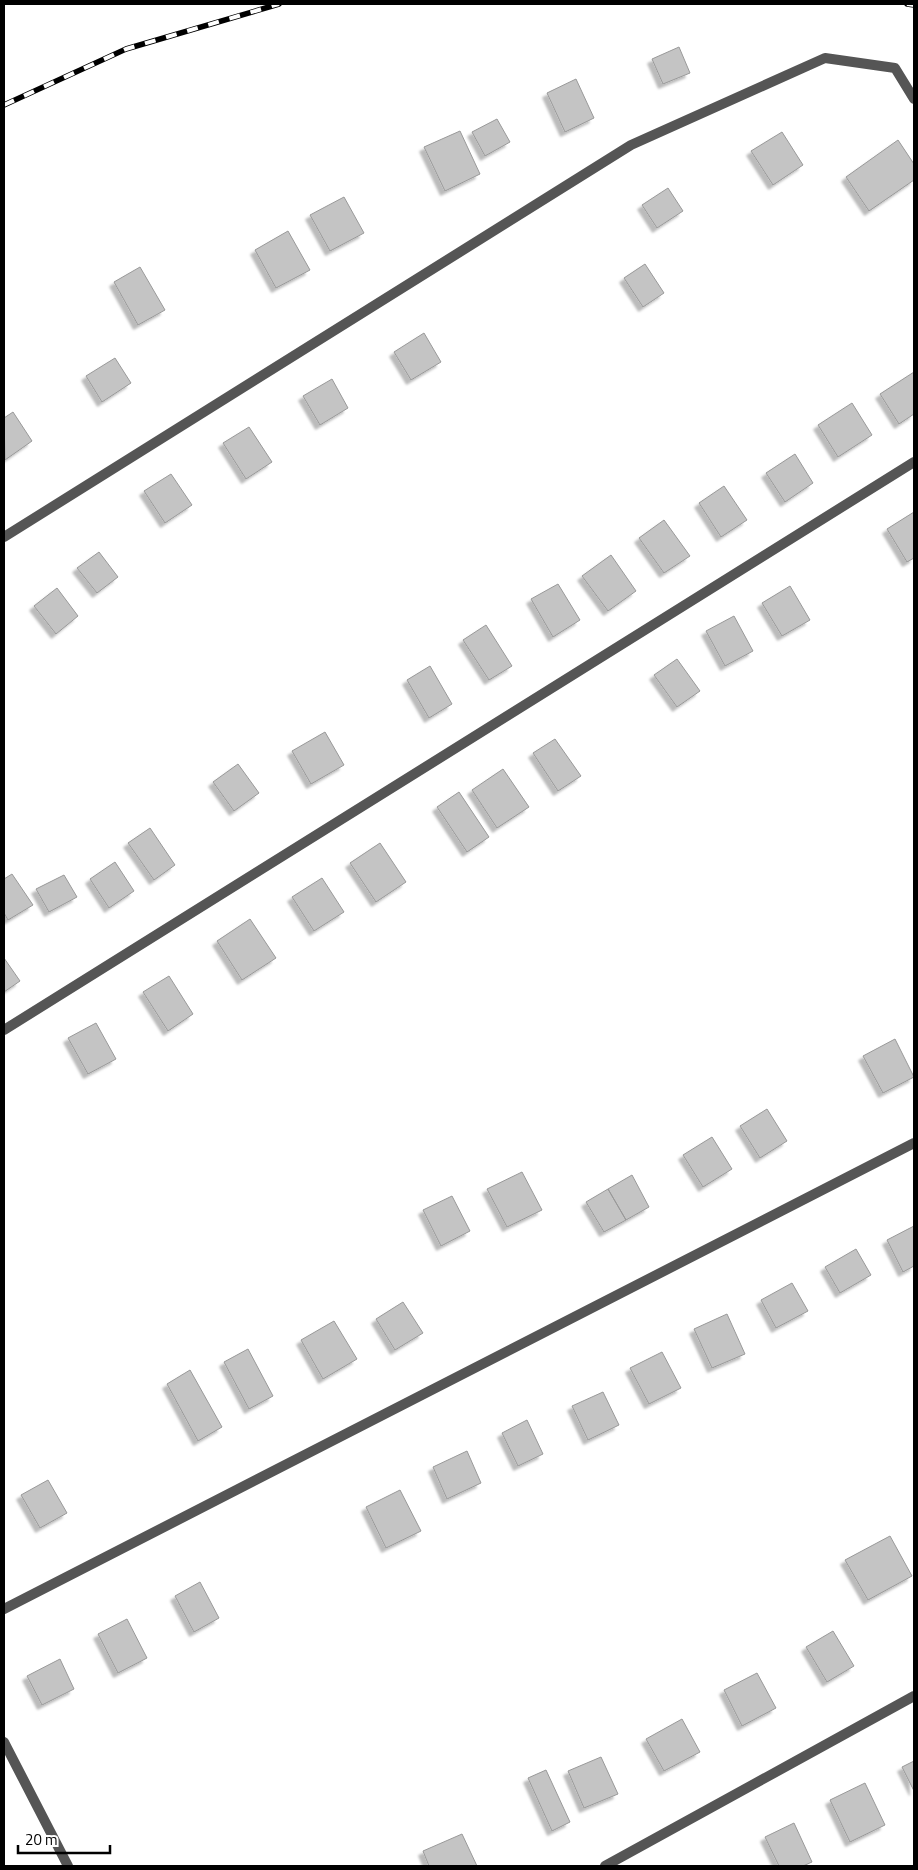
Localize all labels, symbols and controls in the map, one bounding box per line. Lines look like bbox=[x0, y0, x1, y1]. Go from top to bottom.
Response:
scale bar bbox=[18, 1822, 110, 1854]
text: 20 m bbox=[25, 1828, 58, 1851]

